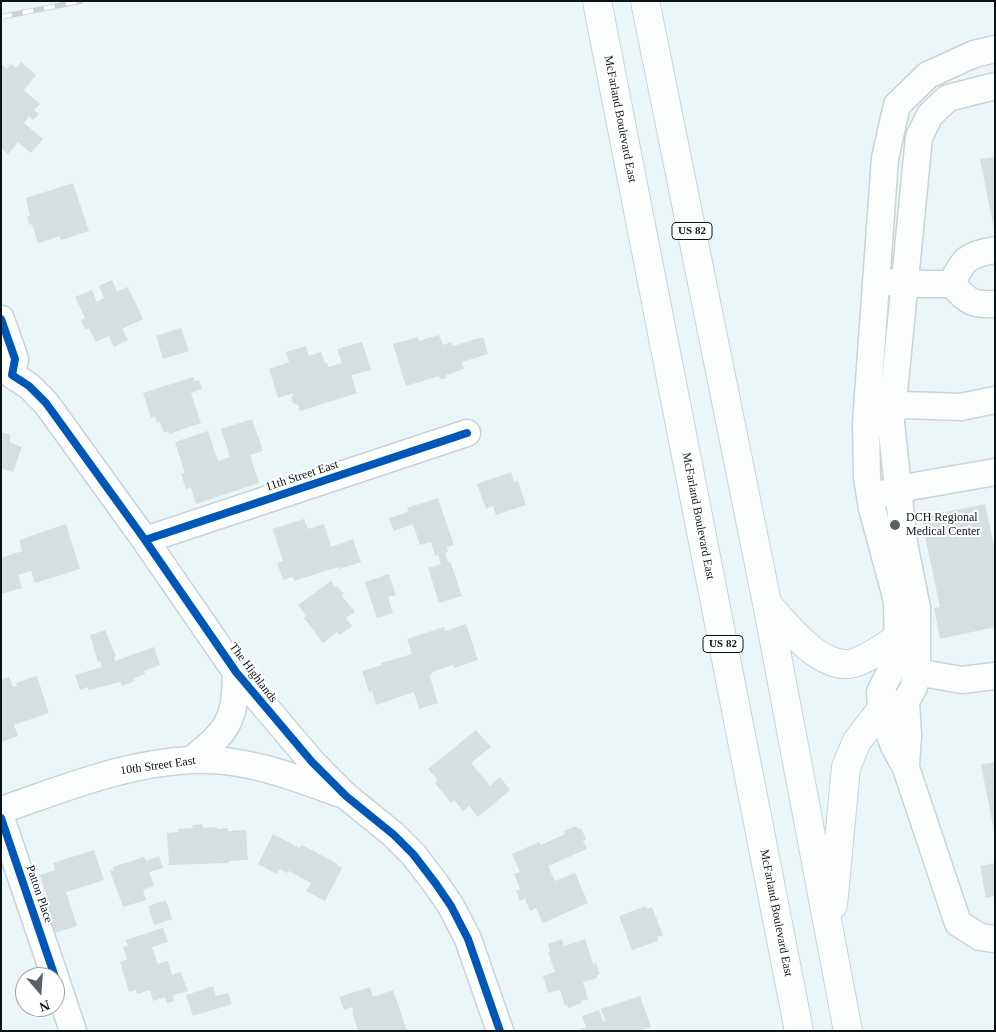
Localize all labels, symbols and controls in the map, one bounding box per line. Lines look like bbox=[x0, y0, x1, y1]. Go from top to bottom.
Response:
street label: McFarland Boulevard East bbox=[601, 54, 639, 184]
road number: US 82 bbox=[672, 222, 712, 240]
street label: McFarland Boulevard East bbox=[679, 451, 717, 581]
street label: 11th Street East bbox=[264, 457, 340, 495]
place label: DCH Regional Medical Center bbox=[906, 511, 980, 539]
marker: DCH Regional Medical Center bbox=[888, 518, 902, 532]
road number: US 82 bbox=[703, 636, 743, 652]
street label: The Highlands bbox=[226, 640, 280, 706]
street label: 10th Street East bbox=[119, 754, 197, 778]
street label: McFarland Boulevard East bbox=[757, 848, 795, 978]
street label: Patton Place bbox=[22, 863, 56, 925]
north arrow bbox=[15, 967, 65, 1017]
text: N bbox=[37, 997, 52, 1014]

